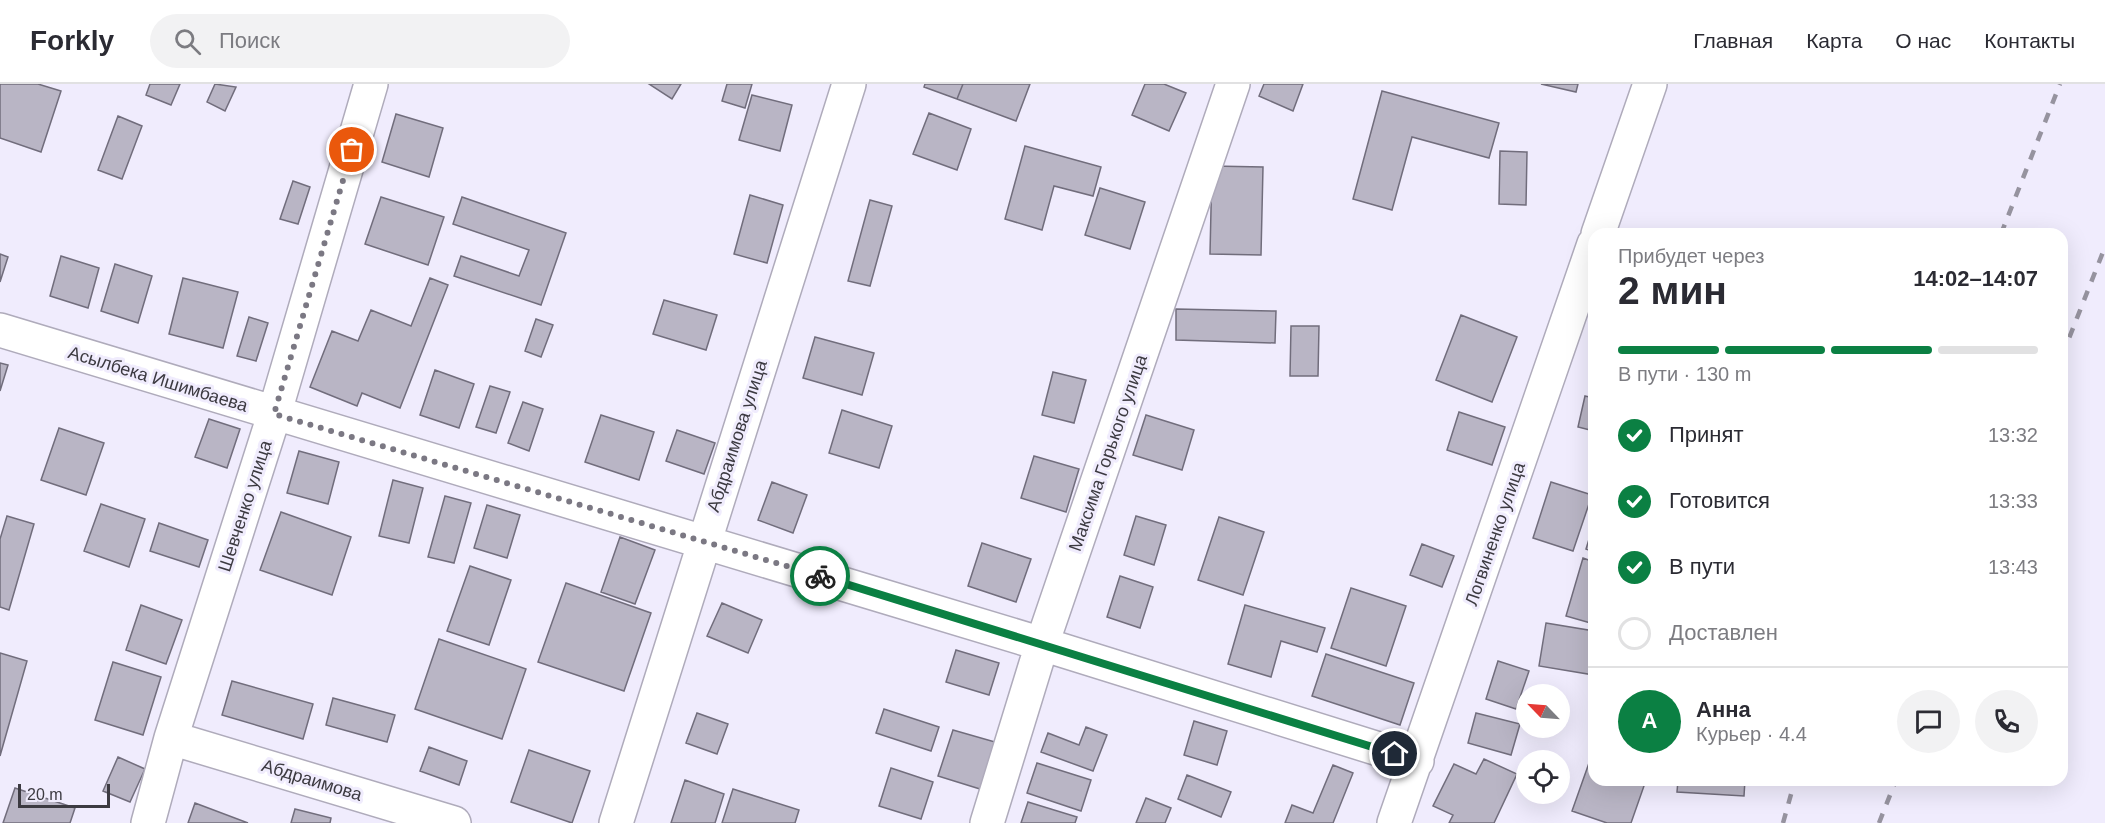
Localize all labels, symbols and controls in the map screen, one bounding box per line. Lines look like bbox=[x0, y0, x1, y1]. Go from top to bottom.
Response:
search box bbox=[150, 14, 570, 68]
text: Forkly bbox=[30, 25, 114, 56]
icon: search bbox=[171, 25, 204, 58]
text: Поиск bbox=[219, 28, 280, 53]
text: Главная bbox=[1693, 29, 1773, 52]
text: Карта bbox=[1806, 29, 1862, 52]
text: О нас bbox=[1895, 29, 1951, 52]
text: Контакты bbox=[1984, 29, 2075, 52]
pin bbox=[326, 124, 377, 175]
icon: bag bbox=[335, 133, 368, 166]
text: Прибудет через bbox=[1618, 245, 1764, 267]
text: 14:02–14:07 bbox=[1913, 266, 2038, 291]
text: 2 мин bbox=[1618, 269, 1727, 312]
street label: Асылбека Ишимбаева bbox=[66, 342, 251, 416]
street label: Максима Горького улица bbox=[1065, 351, 1151, 554]
street label: Абдраимова улица bbox=[703, 357, 771, 514]
text: В пути · 130 m bbox=[1618, 363, 1751, 385]
icon: check bbox=[1618, 419, 1651, 452]
text: Принят bbox=[1669, 422, 1743, 447]
text: 13:32 bbox=[1988, 424, 2038, 446]
street label: Шевченко улица bbox=[214, 437, 276, 574]
street label: Логвиненко улица bbox=[1461, 459, 1529, 608]
icon: check bbox=[1618, 485, 1651, 518]
text: Готовится bbox=[1669, 488, 1770, 513]
text: 13:33 bbox=[1988, 490, 2038, 512]
courier bbox=[790, 546, 850, 606]
icon: check bbox=[1618, 551, 1651, 584]
text: В пути bbox=[1669, 554, 1735, 579]
text: 13:43 bbox=[1988, 556, 2038, 578]
icon: bike bbox=[804, 560, 837, 593]
text: Доставлен bbox=[1669, 620, 1778, 645]
north arrow bbox=[1516, 684, 1570, 738]
map controls bbox=[1516, 684, 1570, 804]
button: chat bbox=[1897, 690, 1960, 753]
button: phone bbox=[1975, 690, 2038, 753]
text: Анна bbox=[1696, 697, 1751, 722]
text: А bbox=[1642, 708, 1657, 733]
text: Курьер · 4.4 bbox=[1696, 723, 1807, 745]
pin bbox=[1369, 728, 1420, 779]
icon: home bbox=[1378, 737, 1411, 770]
button: locate bbox=[1516, 750, 1570, 804]
street label: Абдраимова bbox=[259, 755, 366, 805]
scale bar bbox=[18, 781, 110, 808]
text: 20 m bbox=[27, 786, 63, 803]

